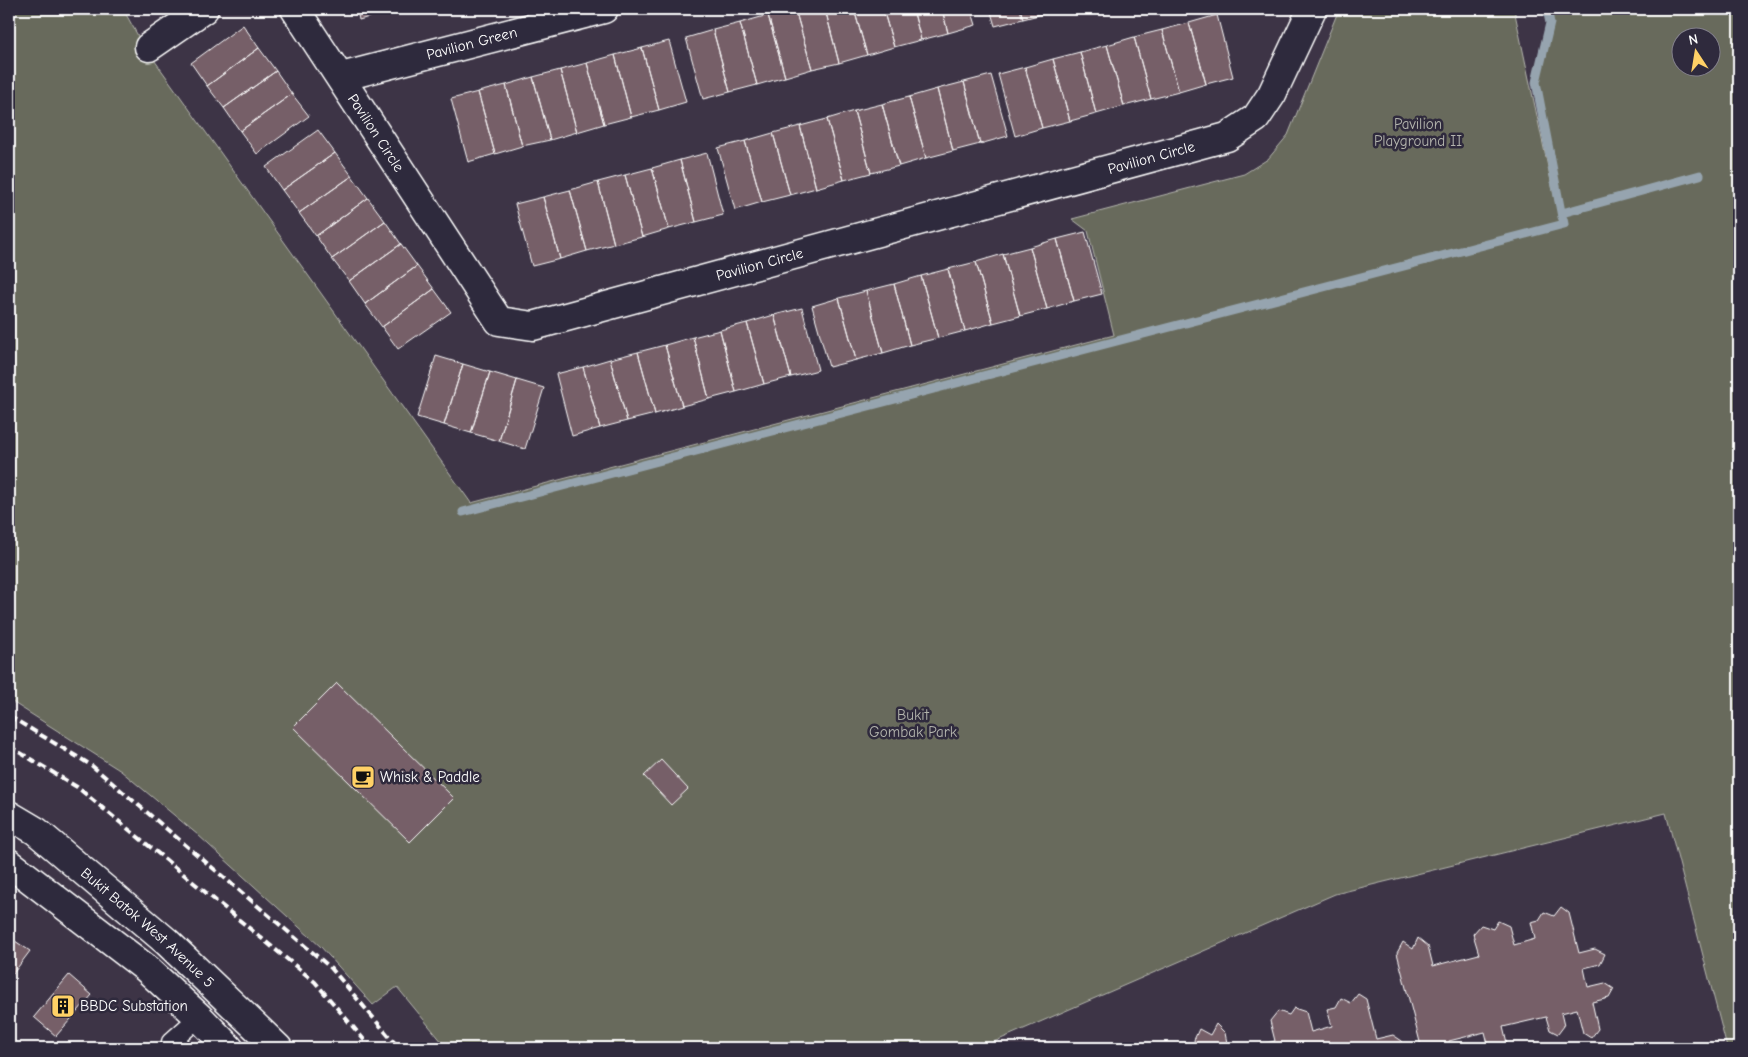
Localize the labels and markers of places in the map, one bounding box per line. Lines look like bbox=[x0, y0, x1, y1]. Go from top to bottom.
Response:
cafe icon: Whisk & Paddle bbox=[350, 764, 376, 790]
place label: Whisk & Paddle bbox=[380, 768, 480, 786]
building icon: BBDC Substation bbox=[50, 993, 76, 1019]
place label: BBDC Substation bbox=[80, 997, 188, 1015]

